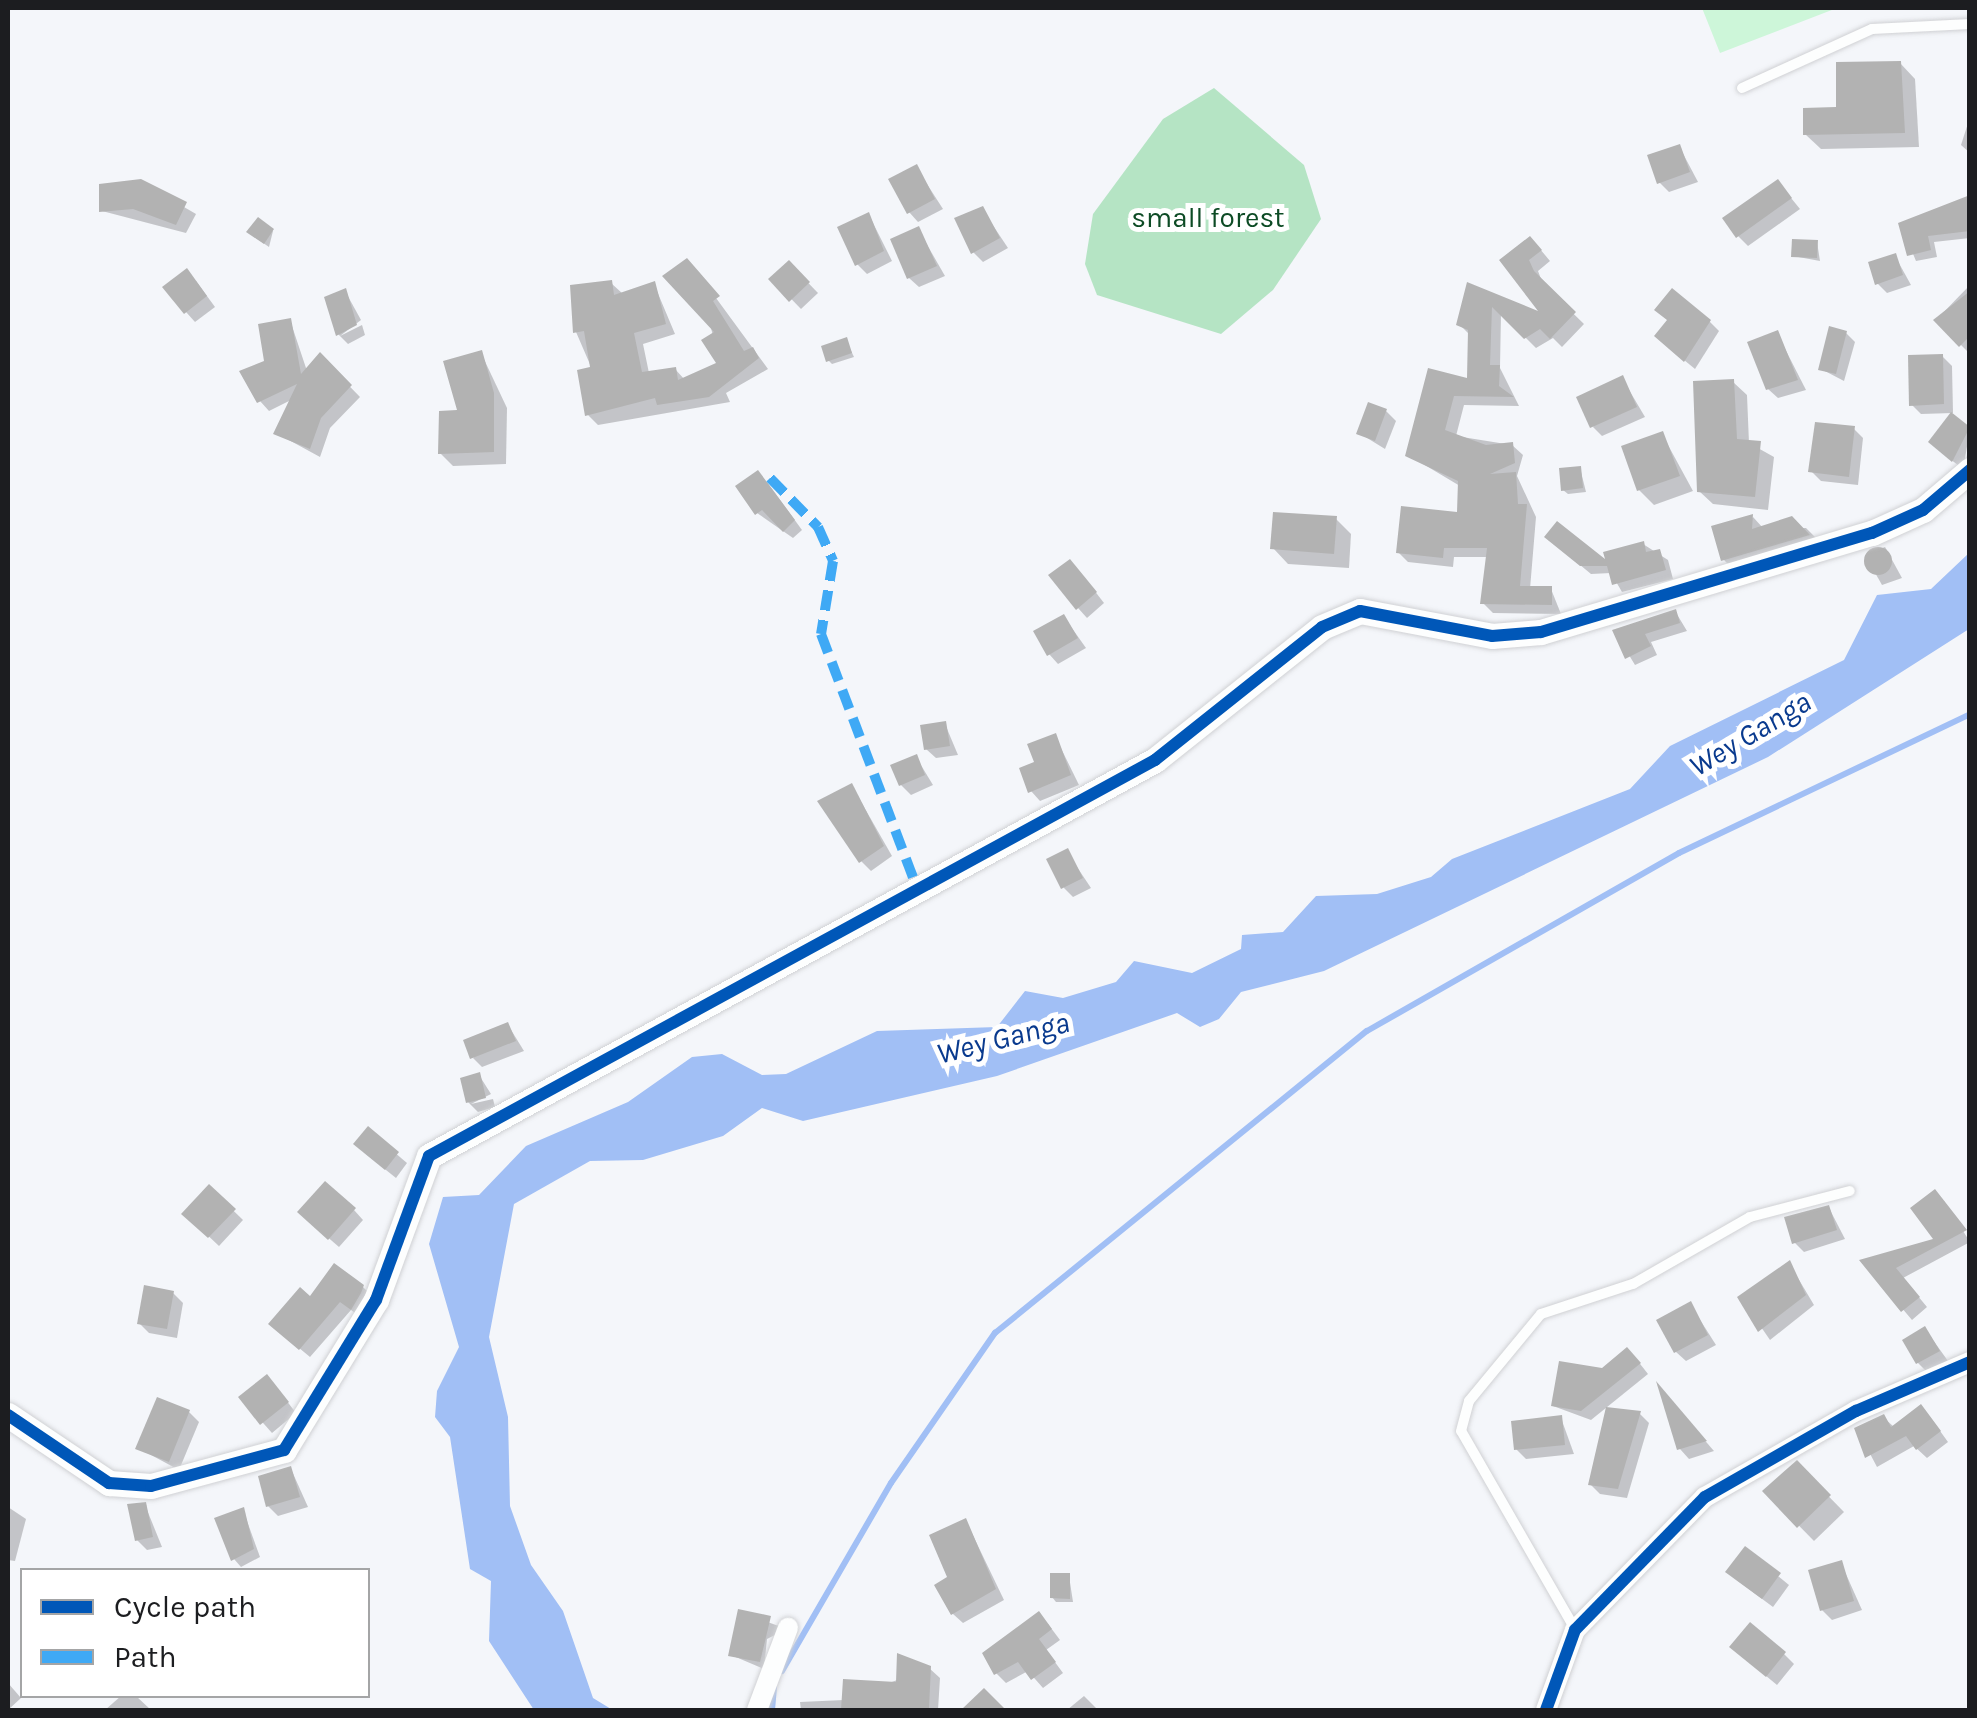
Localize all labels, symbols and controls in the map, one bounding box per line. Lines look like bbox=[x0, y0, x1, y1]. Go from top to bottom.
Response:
park label: small forest bbox=[1131, 201, 1285, 235]
water label: Wey Ganga bbox=[1683, 684, 1817, 784]
water label: Wey Ganga bbox=[933, 1004, 1073, 1072]
legend bbox=[20, 1568, 370, 1698]
text: Cycle path bbox=[114, 1589, 256, 1625]
text: Path bbox=[114, 1639, 177, 1675]

